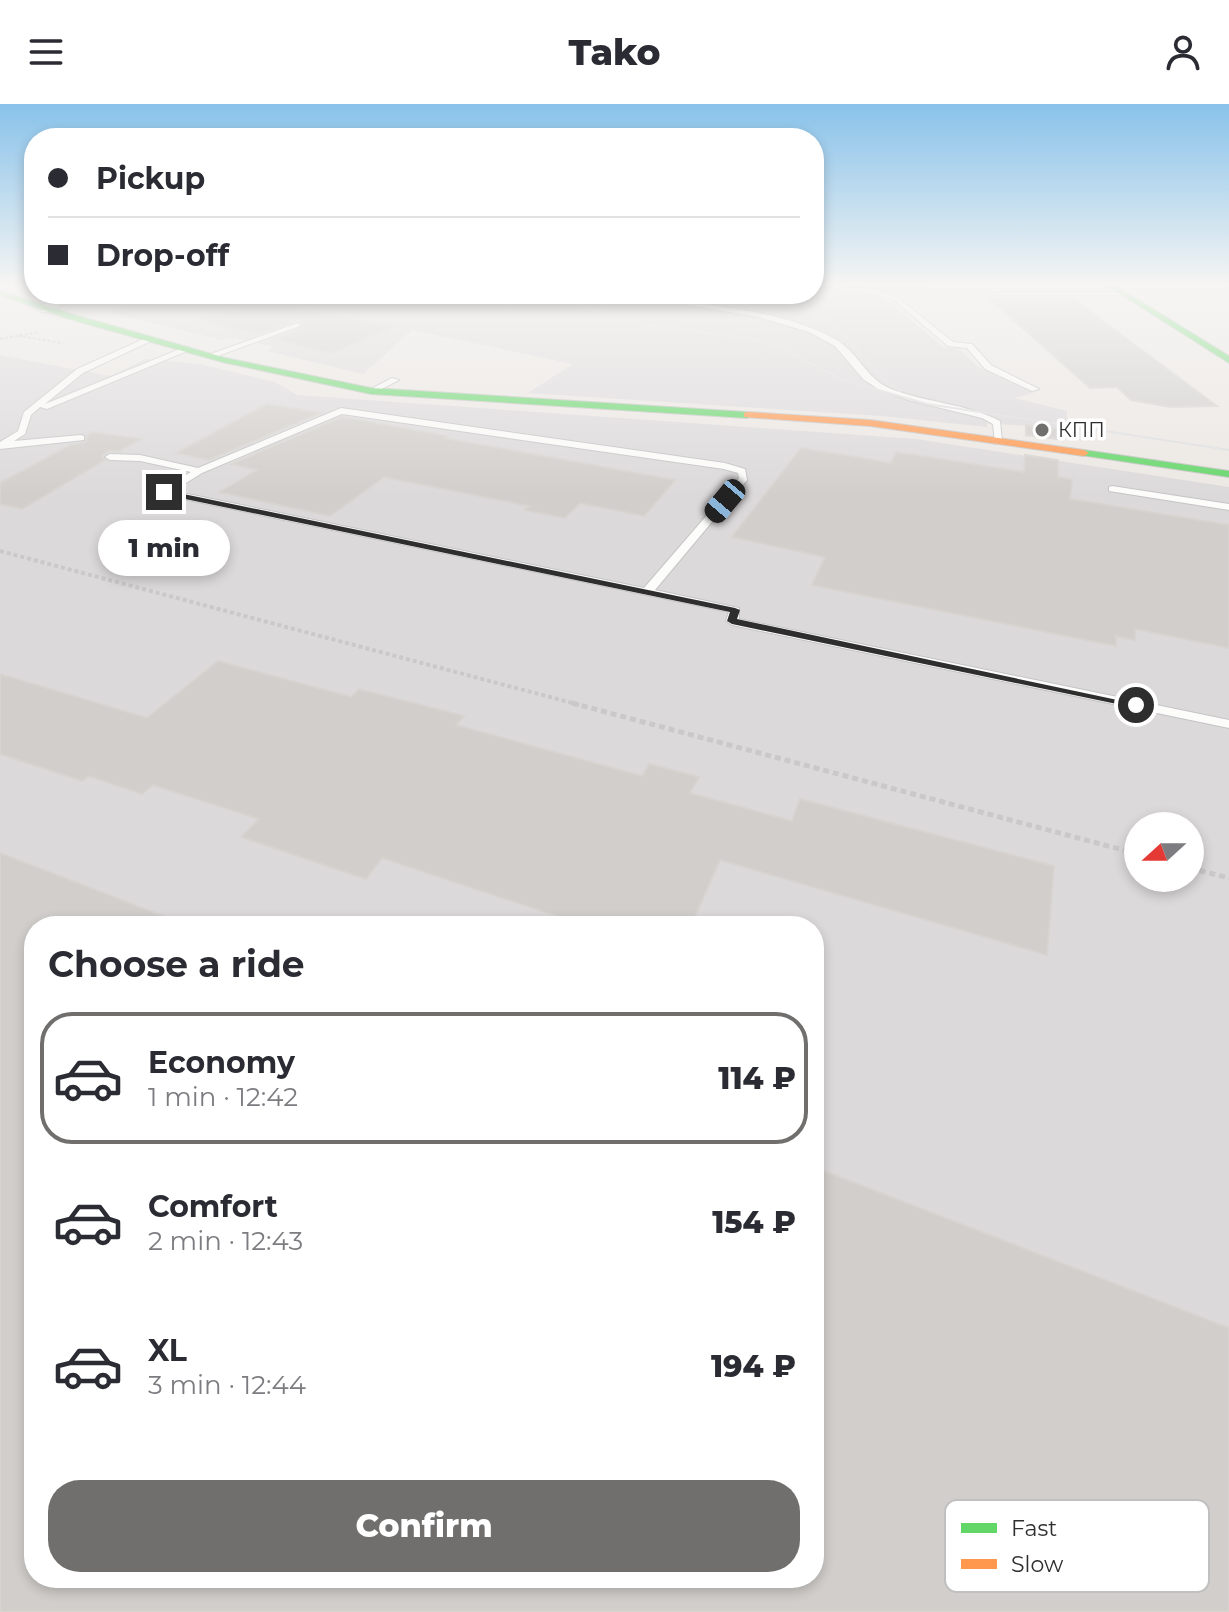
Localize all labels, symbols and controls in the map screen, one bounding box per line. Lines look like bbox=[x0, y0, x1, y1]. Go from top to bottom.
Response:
icon: menu bbox=[24, 30, 68, 74]
text: Tako bbox=[568, 30, 661, 74]
icon: person bbox=[1161, 30, 1205, 74]
text: Pickup bbox=[96, 160, 205, 197]
text: Drop-off bbox=[96, 237, 229, 274]
place label: КПП bbox=[1058, 418, 1105, 442]
marker: КПП bbox=[1033, 421, 1051, 439]
route end bbox=[146, 474, 182, 510]
car bbox=[700, 475, 750, 527]
callout: 1 min bbox=[98, 520, 230, 576]
text: 1 min bbox=[128, 532, 200, 564]
route start bbox=[1118, 687, 1154, 723]
north arrow bbox=[1124, 812, 1204, 892]
map controls bbox=[1124, 812, 1204, 892]
text: Choose a ride bbox=[48, 942, 305, 986]
icon: car bbox=[52, 1042, 124, 1114]
text: Economy bbox=[148, 1044, 295, 1081]
text: 114 ₽ bbox=[718, 1060, 796, 1097]
text: 1 min · 12:42 bbox=[148, 1081, 298, 1113]
icon: car bbox=[52, 1186, 124, 1258]
text: Comfort bbox=[148, 1188, 278, 1225]
text: 154 ₽ bbox=[712, 1204, 796, 1241]
text: 2 min · 12:43 bbox=[148, 1225, 303, 1257]
icon: car bbox=[52, 1330, 124, 1402]
text: XL bbox=[148, 1332, 187, 1369]
text: 194 ₽ bbox=[711, 1348, 796, 1385]
text: 3 min · 12:44 bbox=[148, 1369, 306, 1401]
button: Confirm bbox=[48, 1480, 800, 1572]
legend bbox=[945, 1500, 1209, 1592]
text: Fast bbox=[1011, 1515, 1057, 1542]
text: Slow bbox=[1011, 1551, 1064, 1578]

